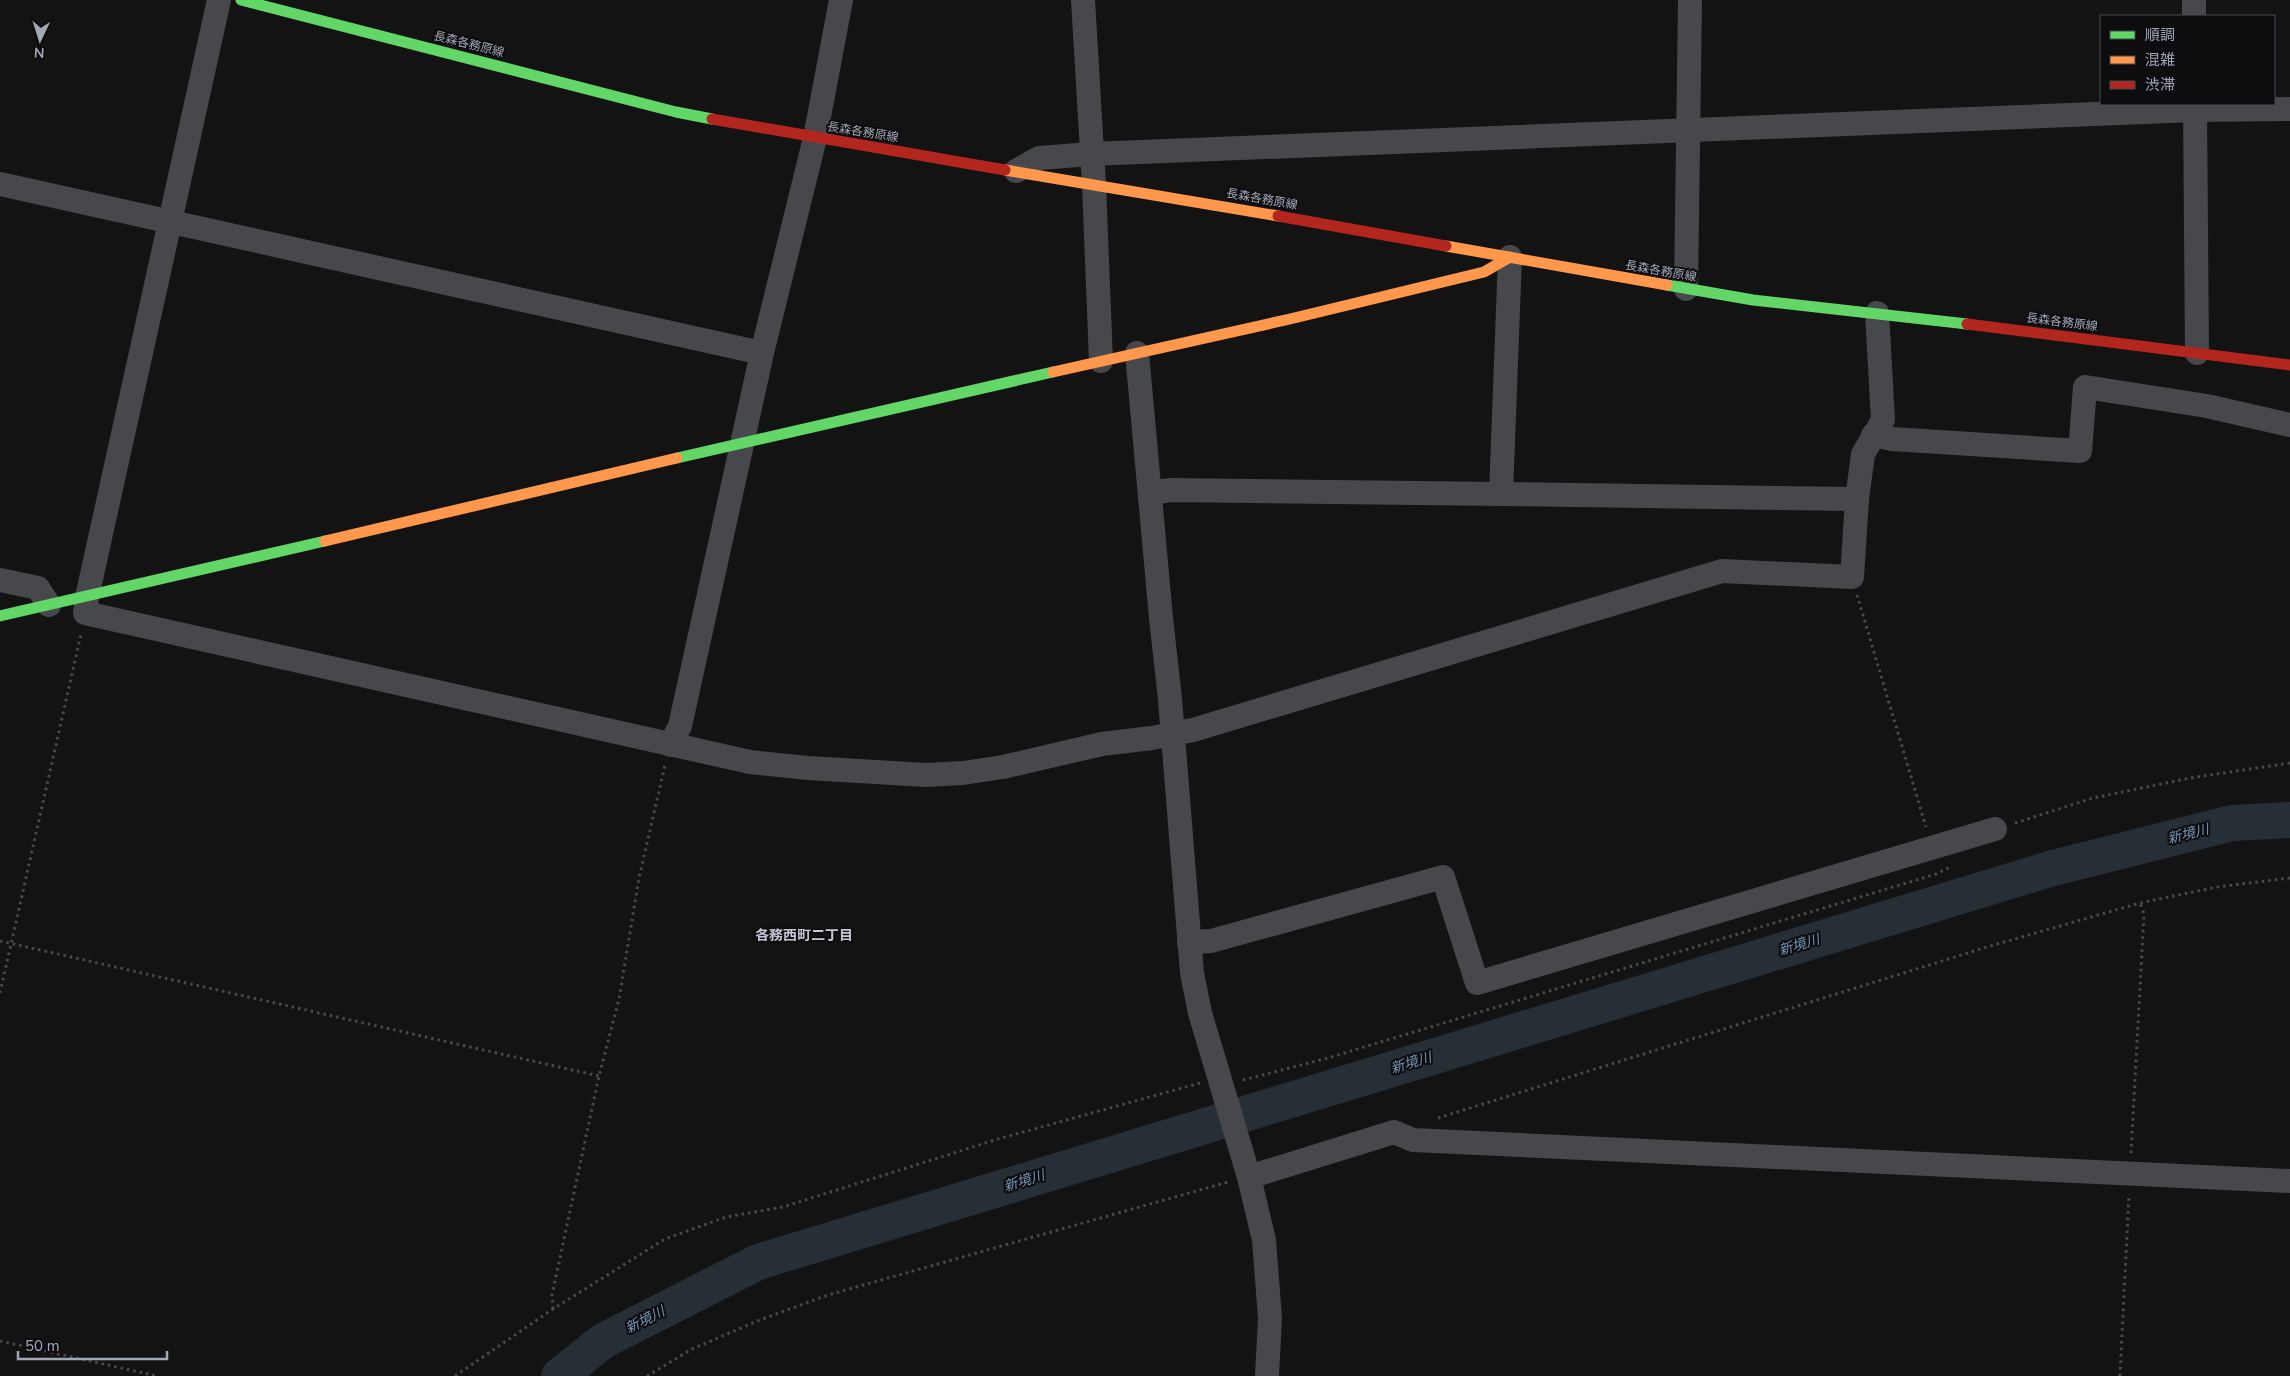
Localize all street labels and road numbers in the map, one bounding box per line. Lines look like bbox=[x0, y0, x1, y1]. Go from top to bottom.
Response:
street label: 長森各務原線 bbox=[432, 28, 506, 60]
street label: 長森各務原線 bbox=[826, 118, 900, 146]
street label: 長森各務原線 bbox=[1225, 185, 1299, 213]
street label: 長森各務原線 bbox=[1624, 257, 1698, 285]
street label: 長森各務原線 bbox=[2025, 310, 2099, 334]

